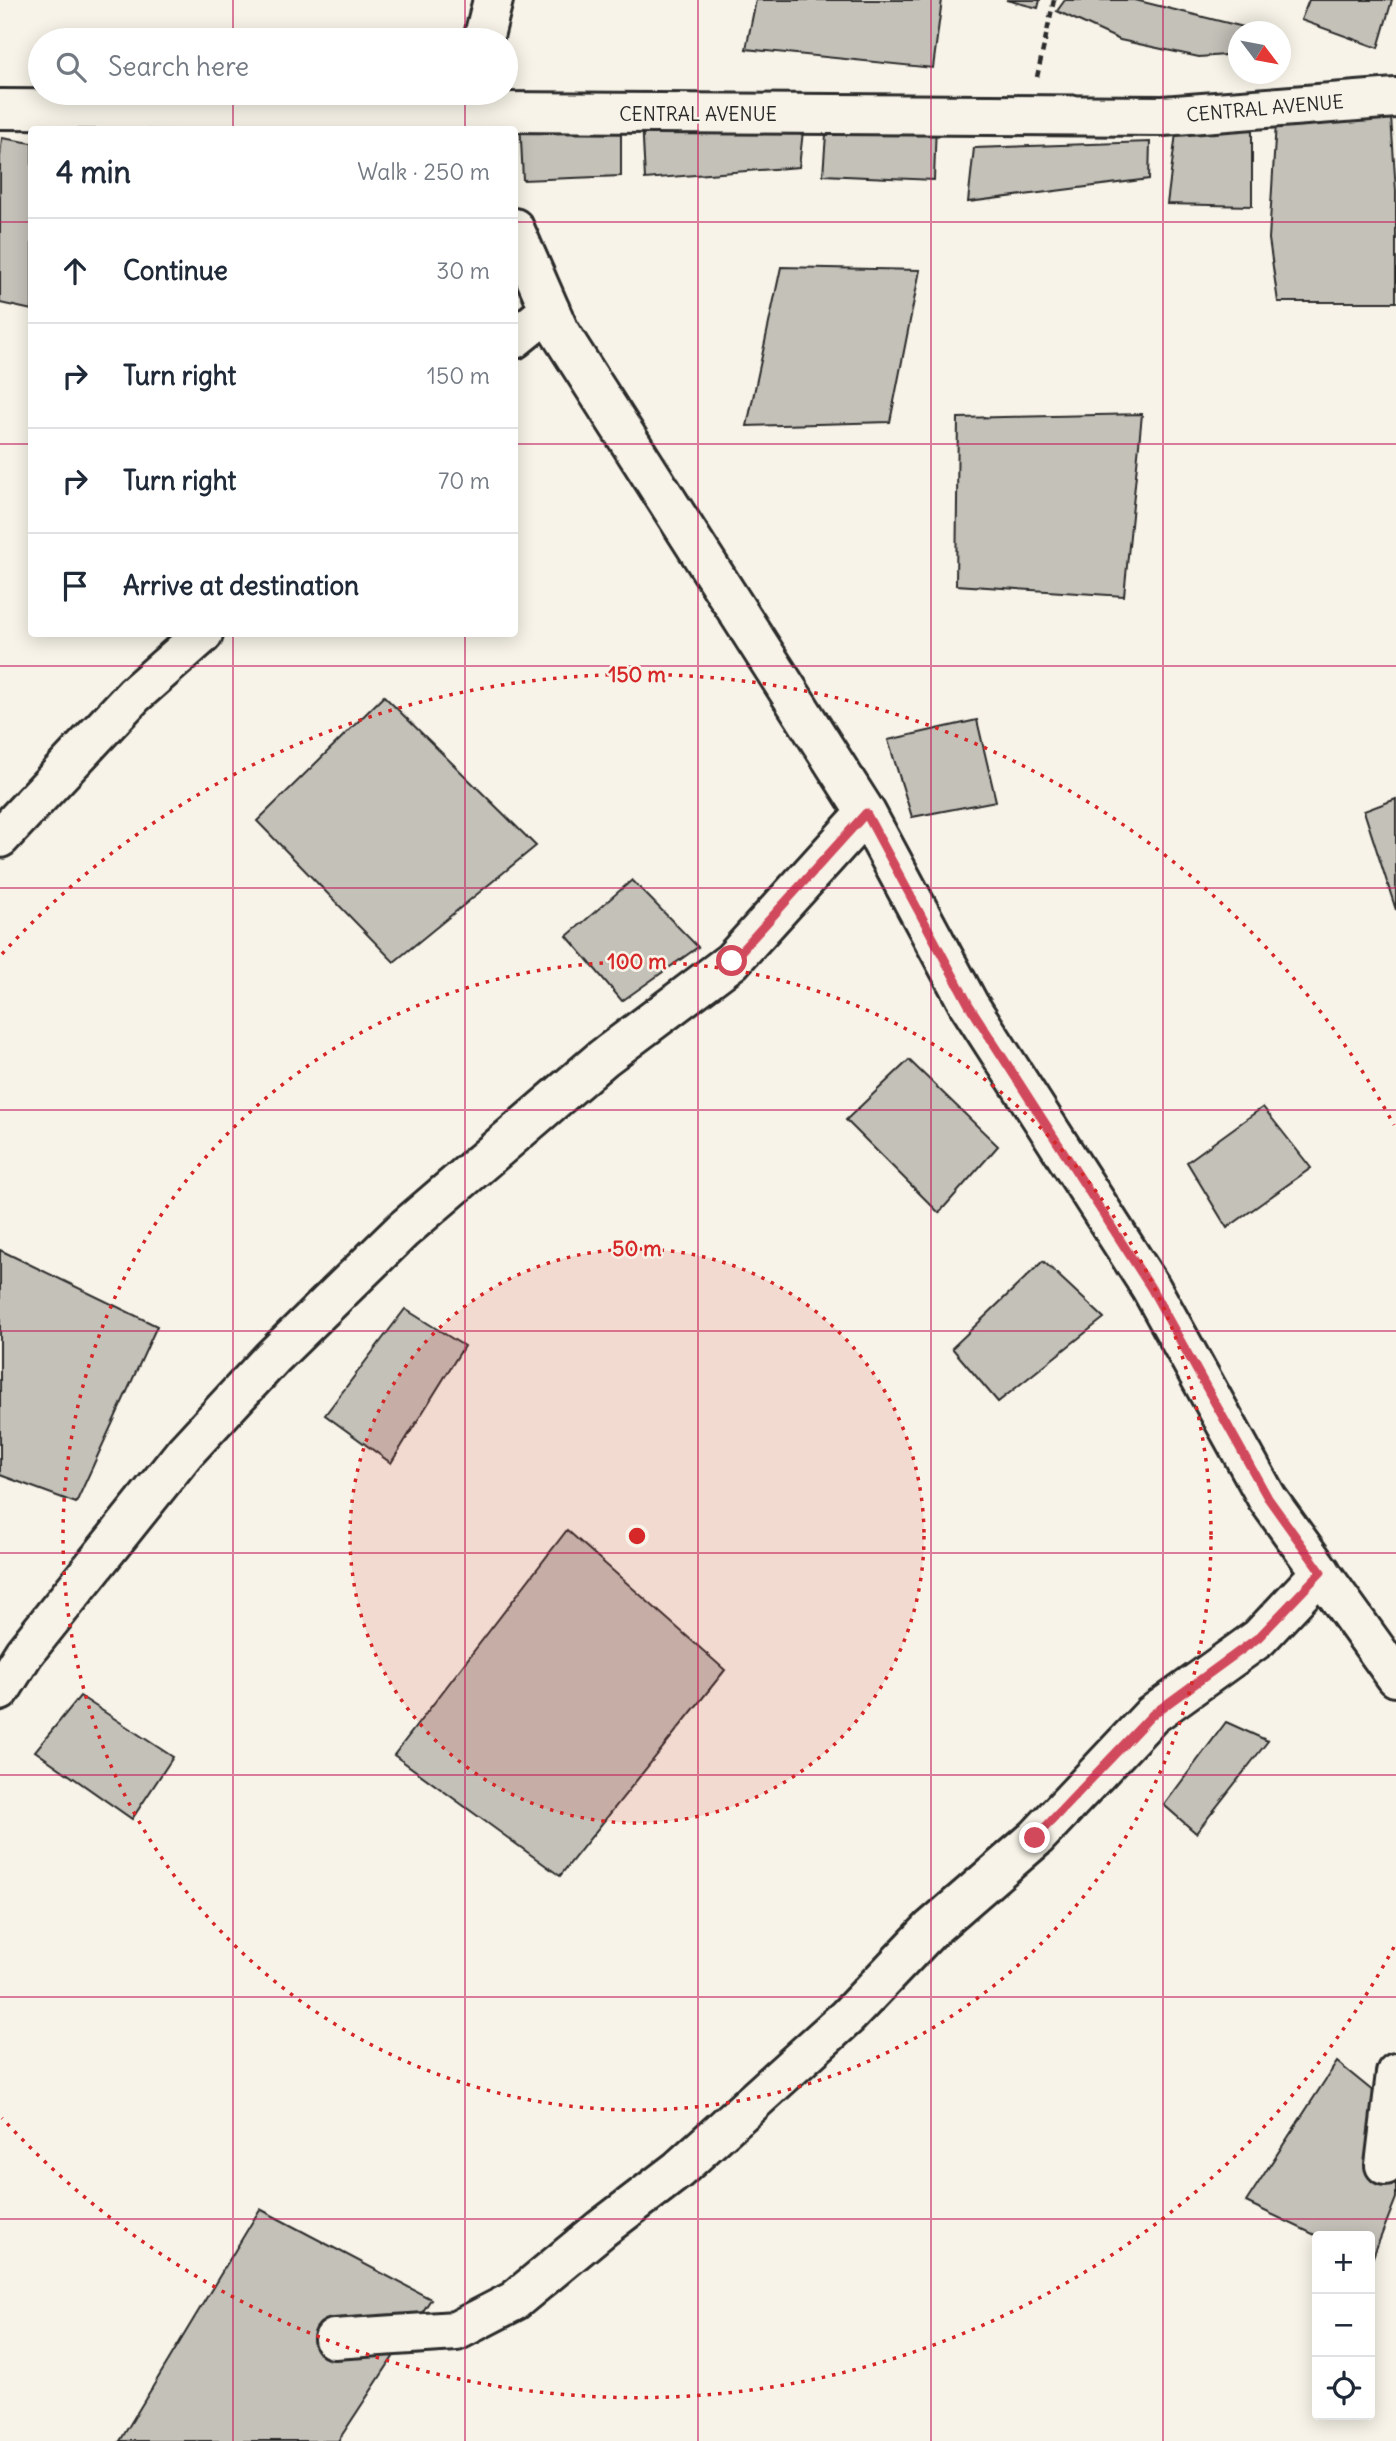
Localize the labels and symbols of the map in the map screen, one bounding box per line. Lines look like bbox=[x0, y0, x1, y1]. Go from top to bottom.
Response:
north arrow bbox=[1228, 21, 1291, 84]
street label: CENTRAL AVENUE bbox=[1185, 89, 1345, 127]
street label: CENTRAL AVENUE bbox=[619, 102, 777, 126]
text: 150 m bbox=[608, 661, 666, 688]
route start bbox=[716, 945, 747, 976]
text: 100 m bbox=[607, 948, 667, 975]
text: 50 m bbox=[612, 1235, 662, 1262]
centre of rings bbox=[625, 1524, 649, 1548]
route end bbox=[1019, 1822, 1050, 1853]

